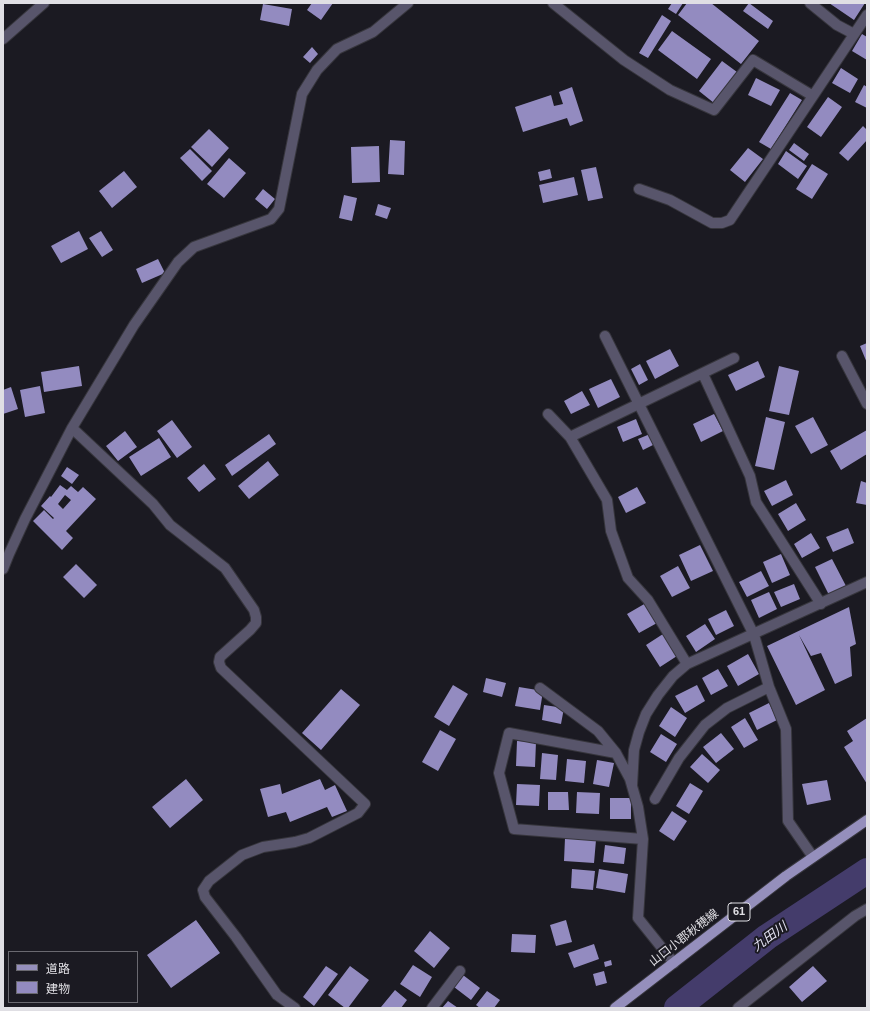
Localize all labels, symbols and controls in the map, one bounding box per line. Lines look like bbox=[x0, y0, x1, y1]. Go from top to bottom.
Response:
road number: 61 bbox=[728, 903, 750, 921]
street label: 山口小郡秋穂線 bbox=[646, 906, 722, 970]
water label: 九田川 bbox=[750, 919, 790, 955]
legend bbox=[8, 951, 138, 1003]
text: 道路 bbox=[46, 962, 70, 976]
text: 建物 bbox=[46, 982, 70, 996]

